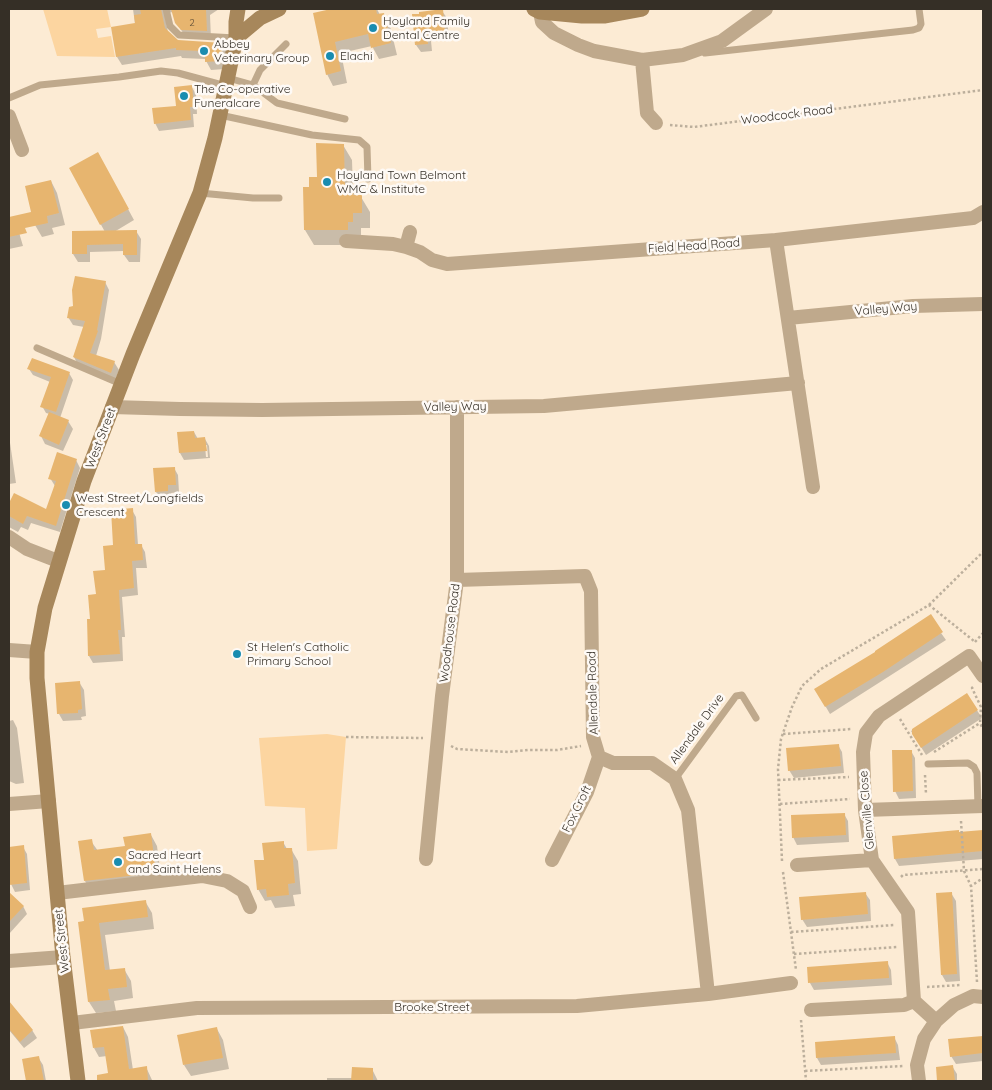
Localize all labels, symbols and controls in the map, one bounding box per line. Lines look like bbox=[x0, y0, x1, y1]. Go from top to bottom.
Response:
place label: Hoyland Family Dental Centre bbox=[383, 14, 470, 42]
house number: 2 bbox=[189, 17, 195, 29]
marker: Hoyland Family Dental Centre bbox=[367, 22, 379, 34]
place label: Abbey Veterinary Group bbox=[214, 37, 309, 65]
marker: Abbey Veterinary Group bbox=[198, 45, 210, 57]
place label: Elachi bbox=[340, 49, 372, 63]
marker: Elachi bbox=[324, 50, 336, 62]
place label: The Co-operative Funeralcare bbox=[194, 82, 291, 110]
marker: The Co-operative Funeralcare bbox=[178, 90, 190, 102]
street label: Woodcock Road bbox=[740, 102, 834, 128]
place label: Hoyland Town Belmont WMC & Institute bbox=[337, 168, 466, 196]
marker: Hoyland Town Belmont WMC & Institute bbox=[321, 176, 333, 188]
street label: Field Head Road bbox=[647, 236, 741, 256]
street label: Valley Way bbox=[854, 299, 918, 319]
street label: Valley Way bbox=[423, 399, 487, 415]
street label: West Street bbox=[83, 406, 119, 470]
place label: West Street/Longfields Crescent bbox=[76, 491, 203, 519]
marker: West Street/Longfields Crescent bbox=[60, 499, 72, 511]
street label: Woodhouse Road bbox=[437, 583, 463, 683]
place label: St Helen's Catholic Primary School bbox=[247, 640, 349, 668]
marker: St Helen's Catholic Primary School bbox=[231, 648, 243, 660]
street label: Allendale Road bbox=[584, 651, 602, 735]
street label: Allendale Drive bbox=[667, 691, 727, 767]
street label: Glenville Close bbox=[856, 770, 878, 850]
street label: Fox Croft bbox=[559, 783, 595, 835]
place label: Sacred Heart and Saint Helens bbox=[128, 848, 221, 876]
marker: Sacred Heart and Saint Helens bbox=[112, 856, 124, 868]
street label: West Street bbox=[51, 908, 73, 974]
street label: Brooke Street bbox=[394, 1000, 470, 1014]

